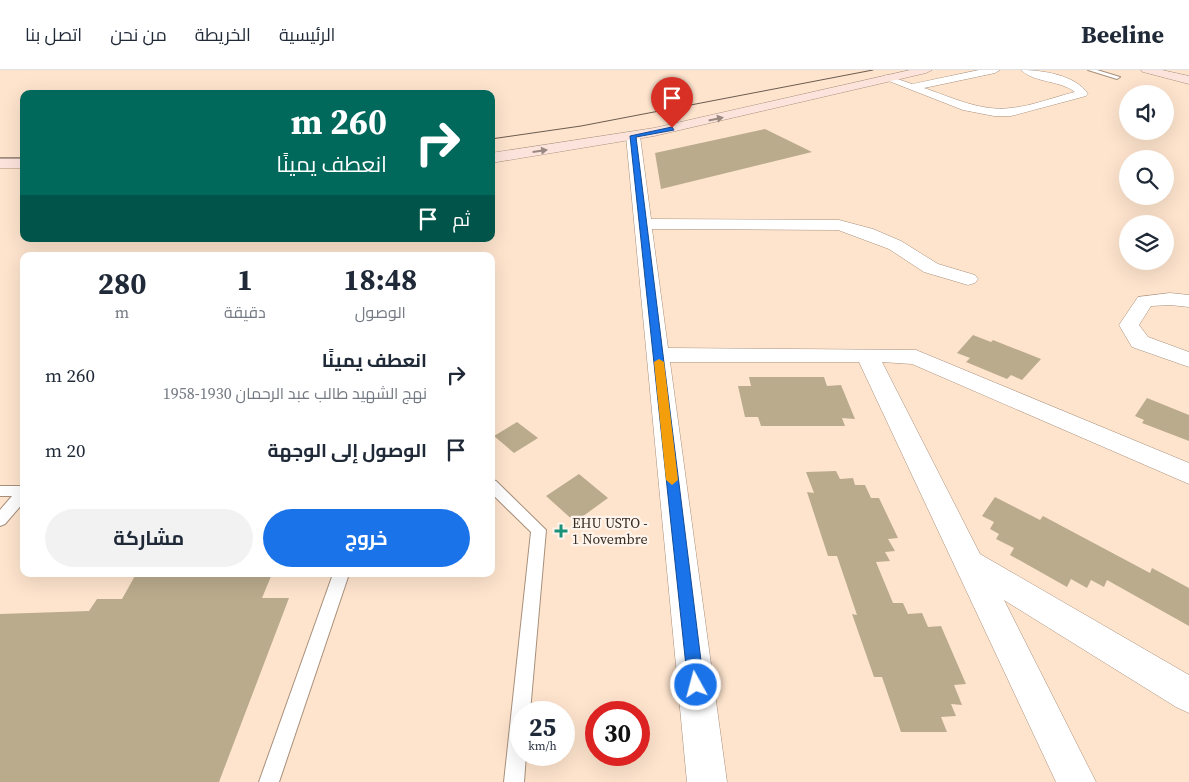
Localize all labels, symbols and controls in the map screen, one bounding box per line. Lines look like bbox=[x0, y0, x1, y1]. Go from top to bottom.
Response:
text: Beeline bbox=[1081, 18, 1164, 51]
text: اتصل بنا bbox=[25, 22, 82, 47]
text: من نحن bbox=[110, 22, 167, 47]
text: الخريطة bbox=[195, 22, 251, 47]
text: الرئيسية bbox=[279, 22, 335, 47]
pin bbox=[651, 77, 693, 128]
icon: arrive bbox=[658, 84, 686, 112]
map controls bbox=[1119, 85, 1174, 270]
button: sound bbox=[1119, 85, 1174, 140]
text: 260 m bbox=[291, 98, 387, 146]
icon: right bbox=[405, 110, 470, 175]
one-way arrow bbox=[709, 115, 724, 123]
one-way arrow bbox=[532, 147, 548, 155]
text: انعطف يمينًا bbox=[276, 149, 387, 179]
button: search bbox=[1119, 150, 1174, 205]
icon: arrive bbox=[414, 205, 442, 233]
text: ثم bbox=[452, 206, 470, 232]
button: layers bbox=[1119, 215, 1174, 270]
text: 1 bbox=[237, 259, 253, 300]
text: 18:48 bbox=[343, 259, 417, 300]
text: 280 bbox=[98, 263, 146, 304]
text: m bbox=[115, 301, 129, 323]
text: دقيقة bbox=[224, 301, 266, 323]
text: الوصول bbox=[355, 301, 406, 323]
text: انعطف يمينًا bbox=[322, 347, 427, 373]
icon: right bbox=[442, 361, 470, 389]
text: 260 m bbox=[45, 362, 95, 388]
text: نهج الشهيد طالب عبد الرحمان 1930-1958 bbox=[163, 382, 427, 404]
icon: arrive bbox=[442, 436, 470, 464]
text: 20 m bbox=[45, 437, 86, 463]
text: الوصول إلى الوجهة bbox=[267, 437, 427, 463]
button: مشاركة bbox=[45, 509, 253, 567]
button: خروج bbox=[263, 509, 470, 567]
place label: EHU USTO - 1 Novembre bbox=[572, 513, 648, 549]
marker: EHU USTO - 1 Novembre bbox=[554, 524, 568, 538]
position arrow bbox=[669, 658, 721, 710]
speed limit sign: 30 bbox=[585, 701, 650, 766]
text: 25 bbox=[529, 710, 556, 744]
text: km/h bbox=[528, 738, 557, 754]

